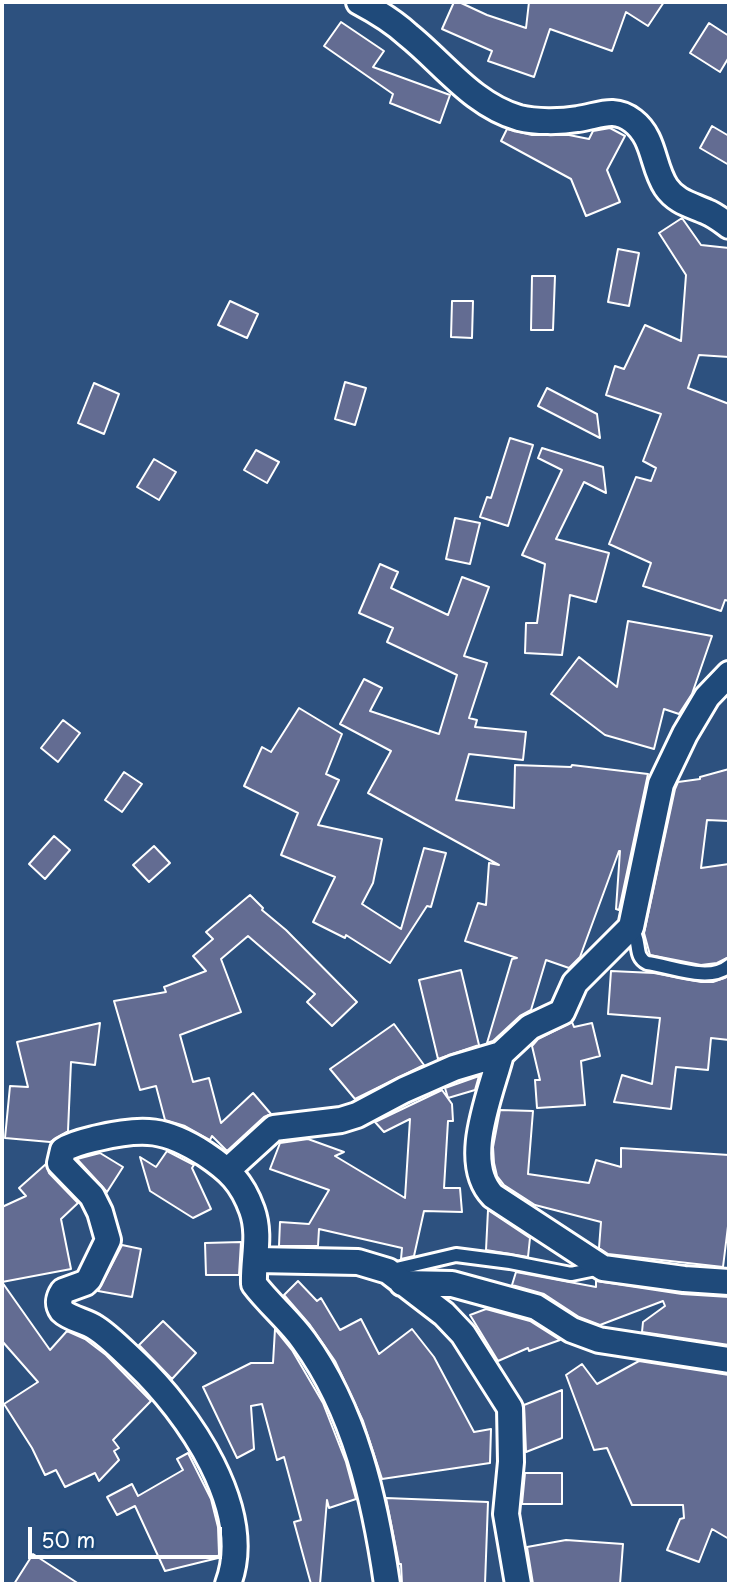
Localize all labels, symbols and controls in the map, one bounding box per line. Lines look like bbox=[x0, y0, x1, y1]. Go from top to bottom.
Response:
scale bar bbox=[32, 1512, 226, 1556]
text: 50 m bbox=[41, 1523, 95, 1555]

